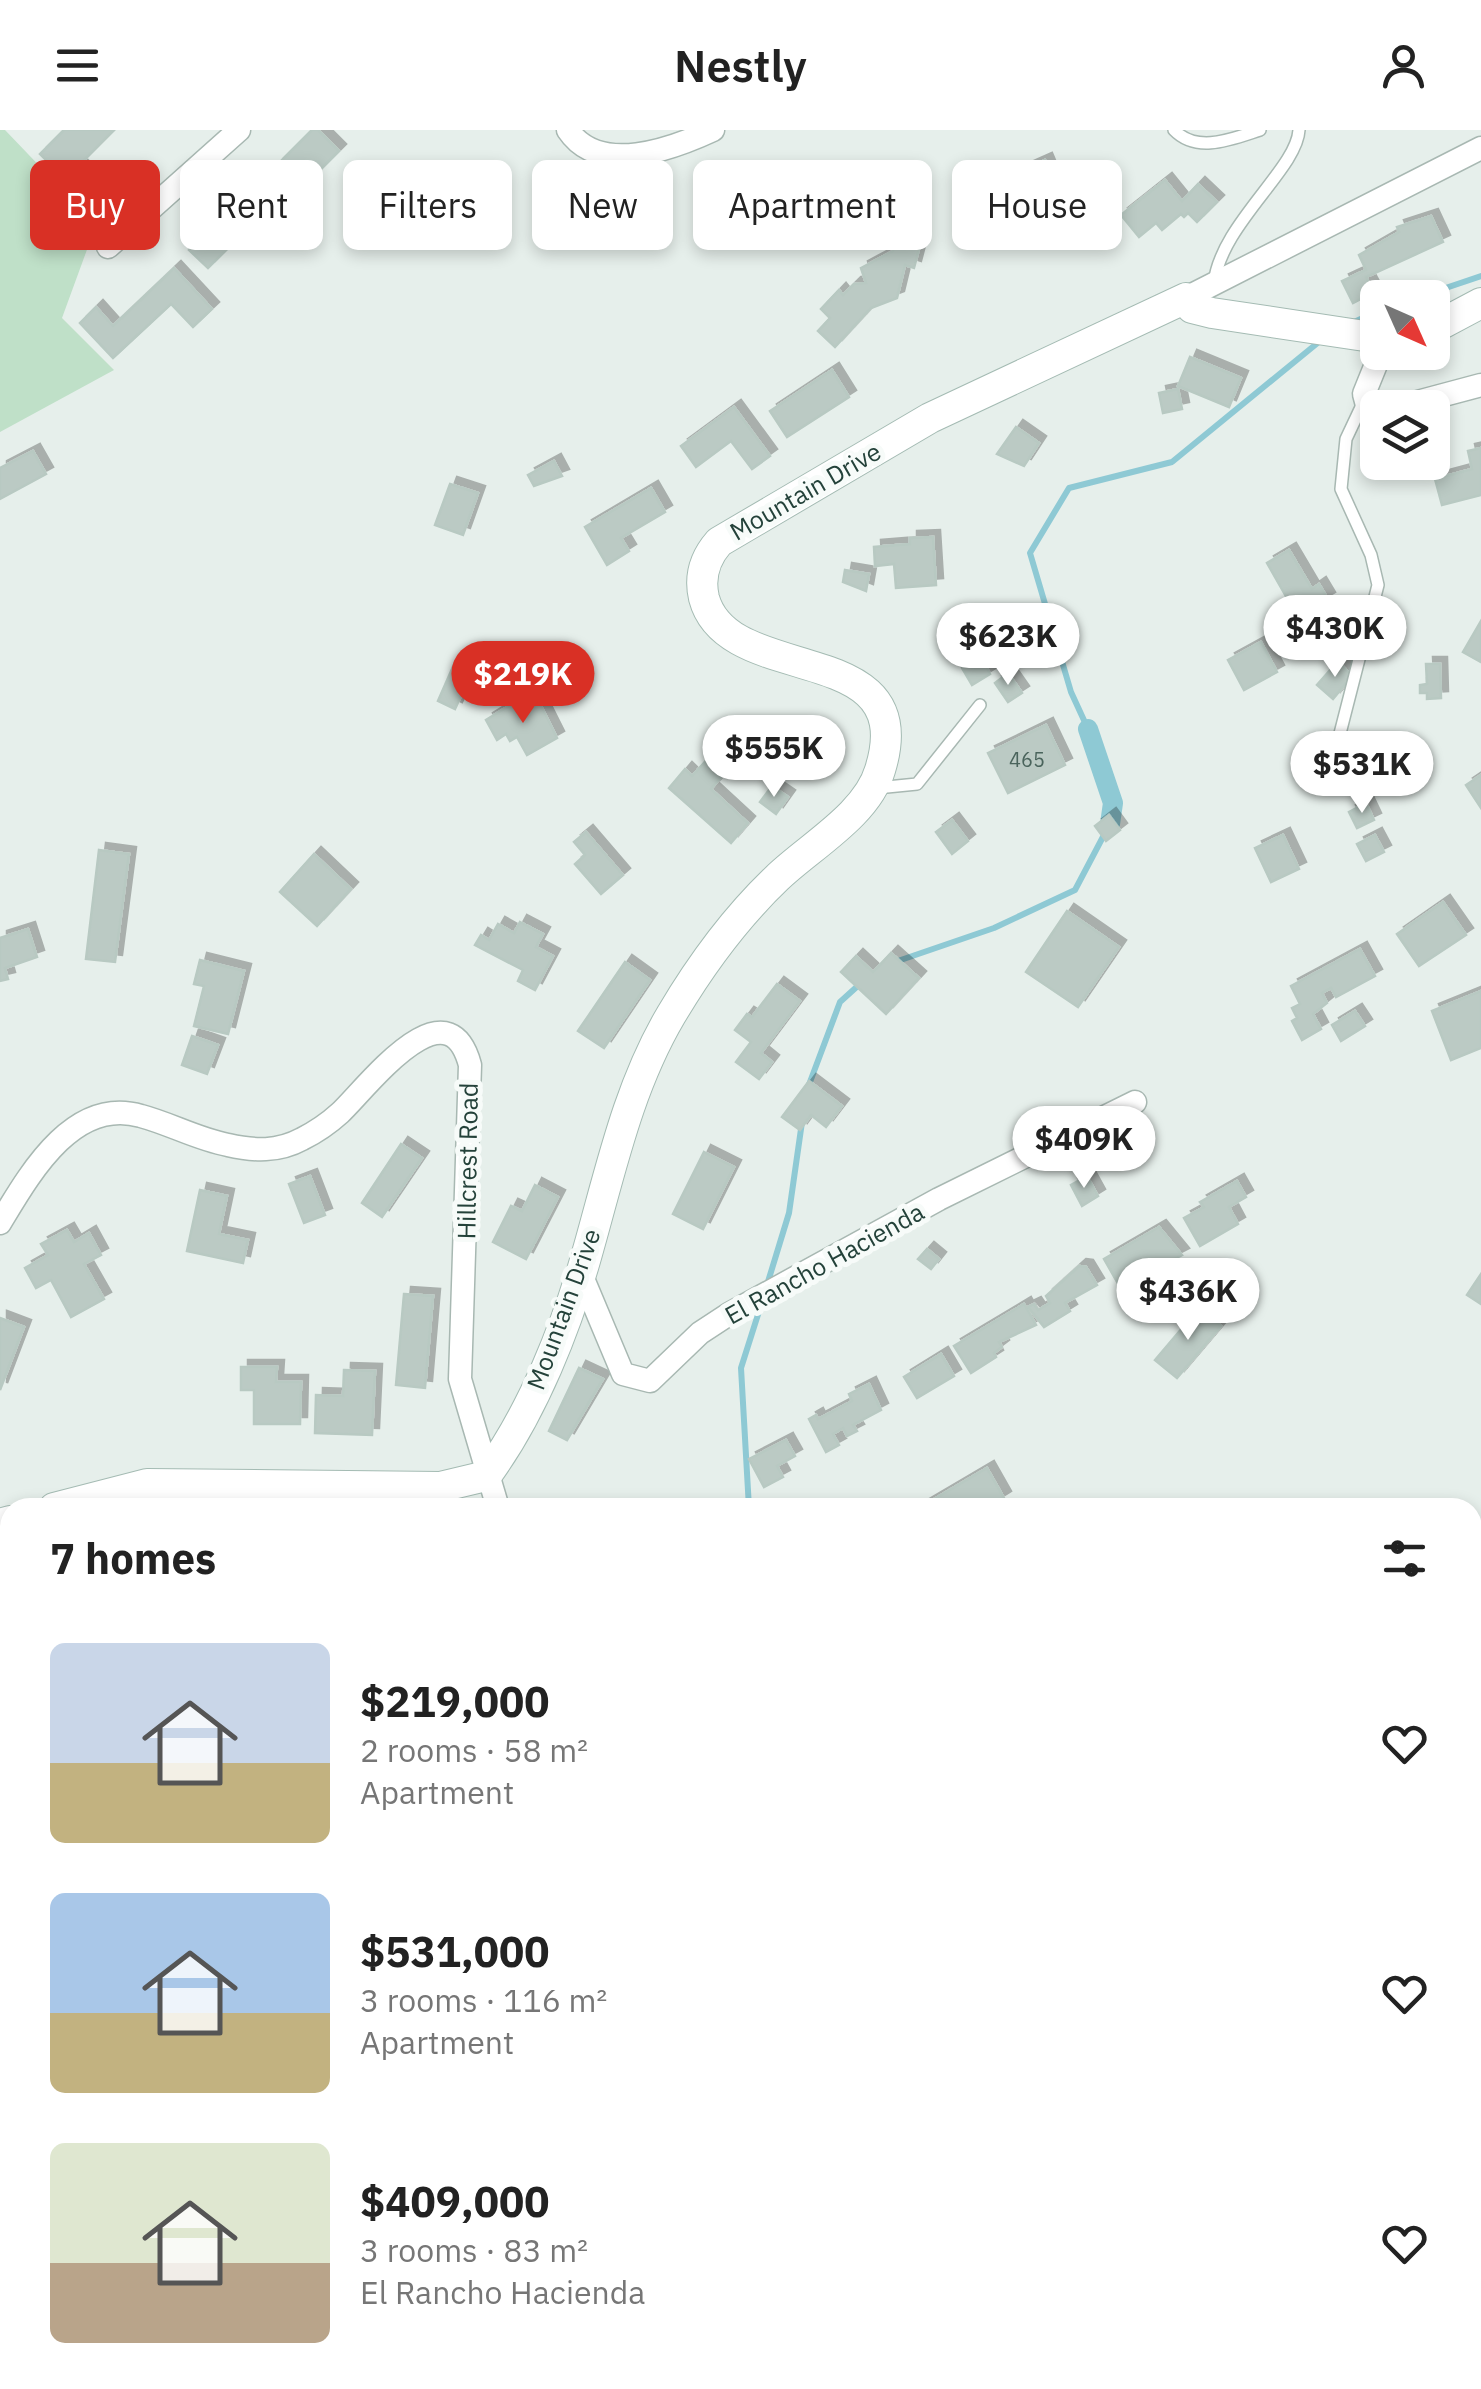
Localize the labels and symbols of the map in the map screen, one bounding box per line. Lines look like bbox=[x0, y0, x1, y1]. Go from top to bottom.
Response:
north arrow bbox=[1360, 280, 1450, 370]
street label: Mountain Drive bbox=[723, 434, 887, 548]
pin: $430K bbox=[1265, 595, 1405, 680]
pin: $623K bbox=[938, 603, 1078, 688]
pin: $219K bbox=[453, 641, 593, 726]
pin: $555K bbox=[704, 715, 844, 800]
pin: $531K bbox=[1292, 731, 1432, 816]
house number: 465 bbox=[1009, 746, 1045, 773]
street label: Hillcrest Road bbox=[449, 1082, 485, 1240]
pin: $409K bbox=[1014, 1106, 1154, 1191]
street label: El Rancho Hacienda bbox=[719, 1195, 929, 1331]
street label: Mountain Drive bbox=[519, 1224, 607, 1394]
pin: $436K bbox=[1118, 1258, 1258, 1343]

